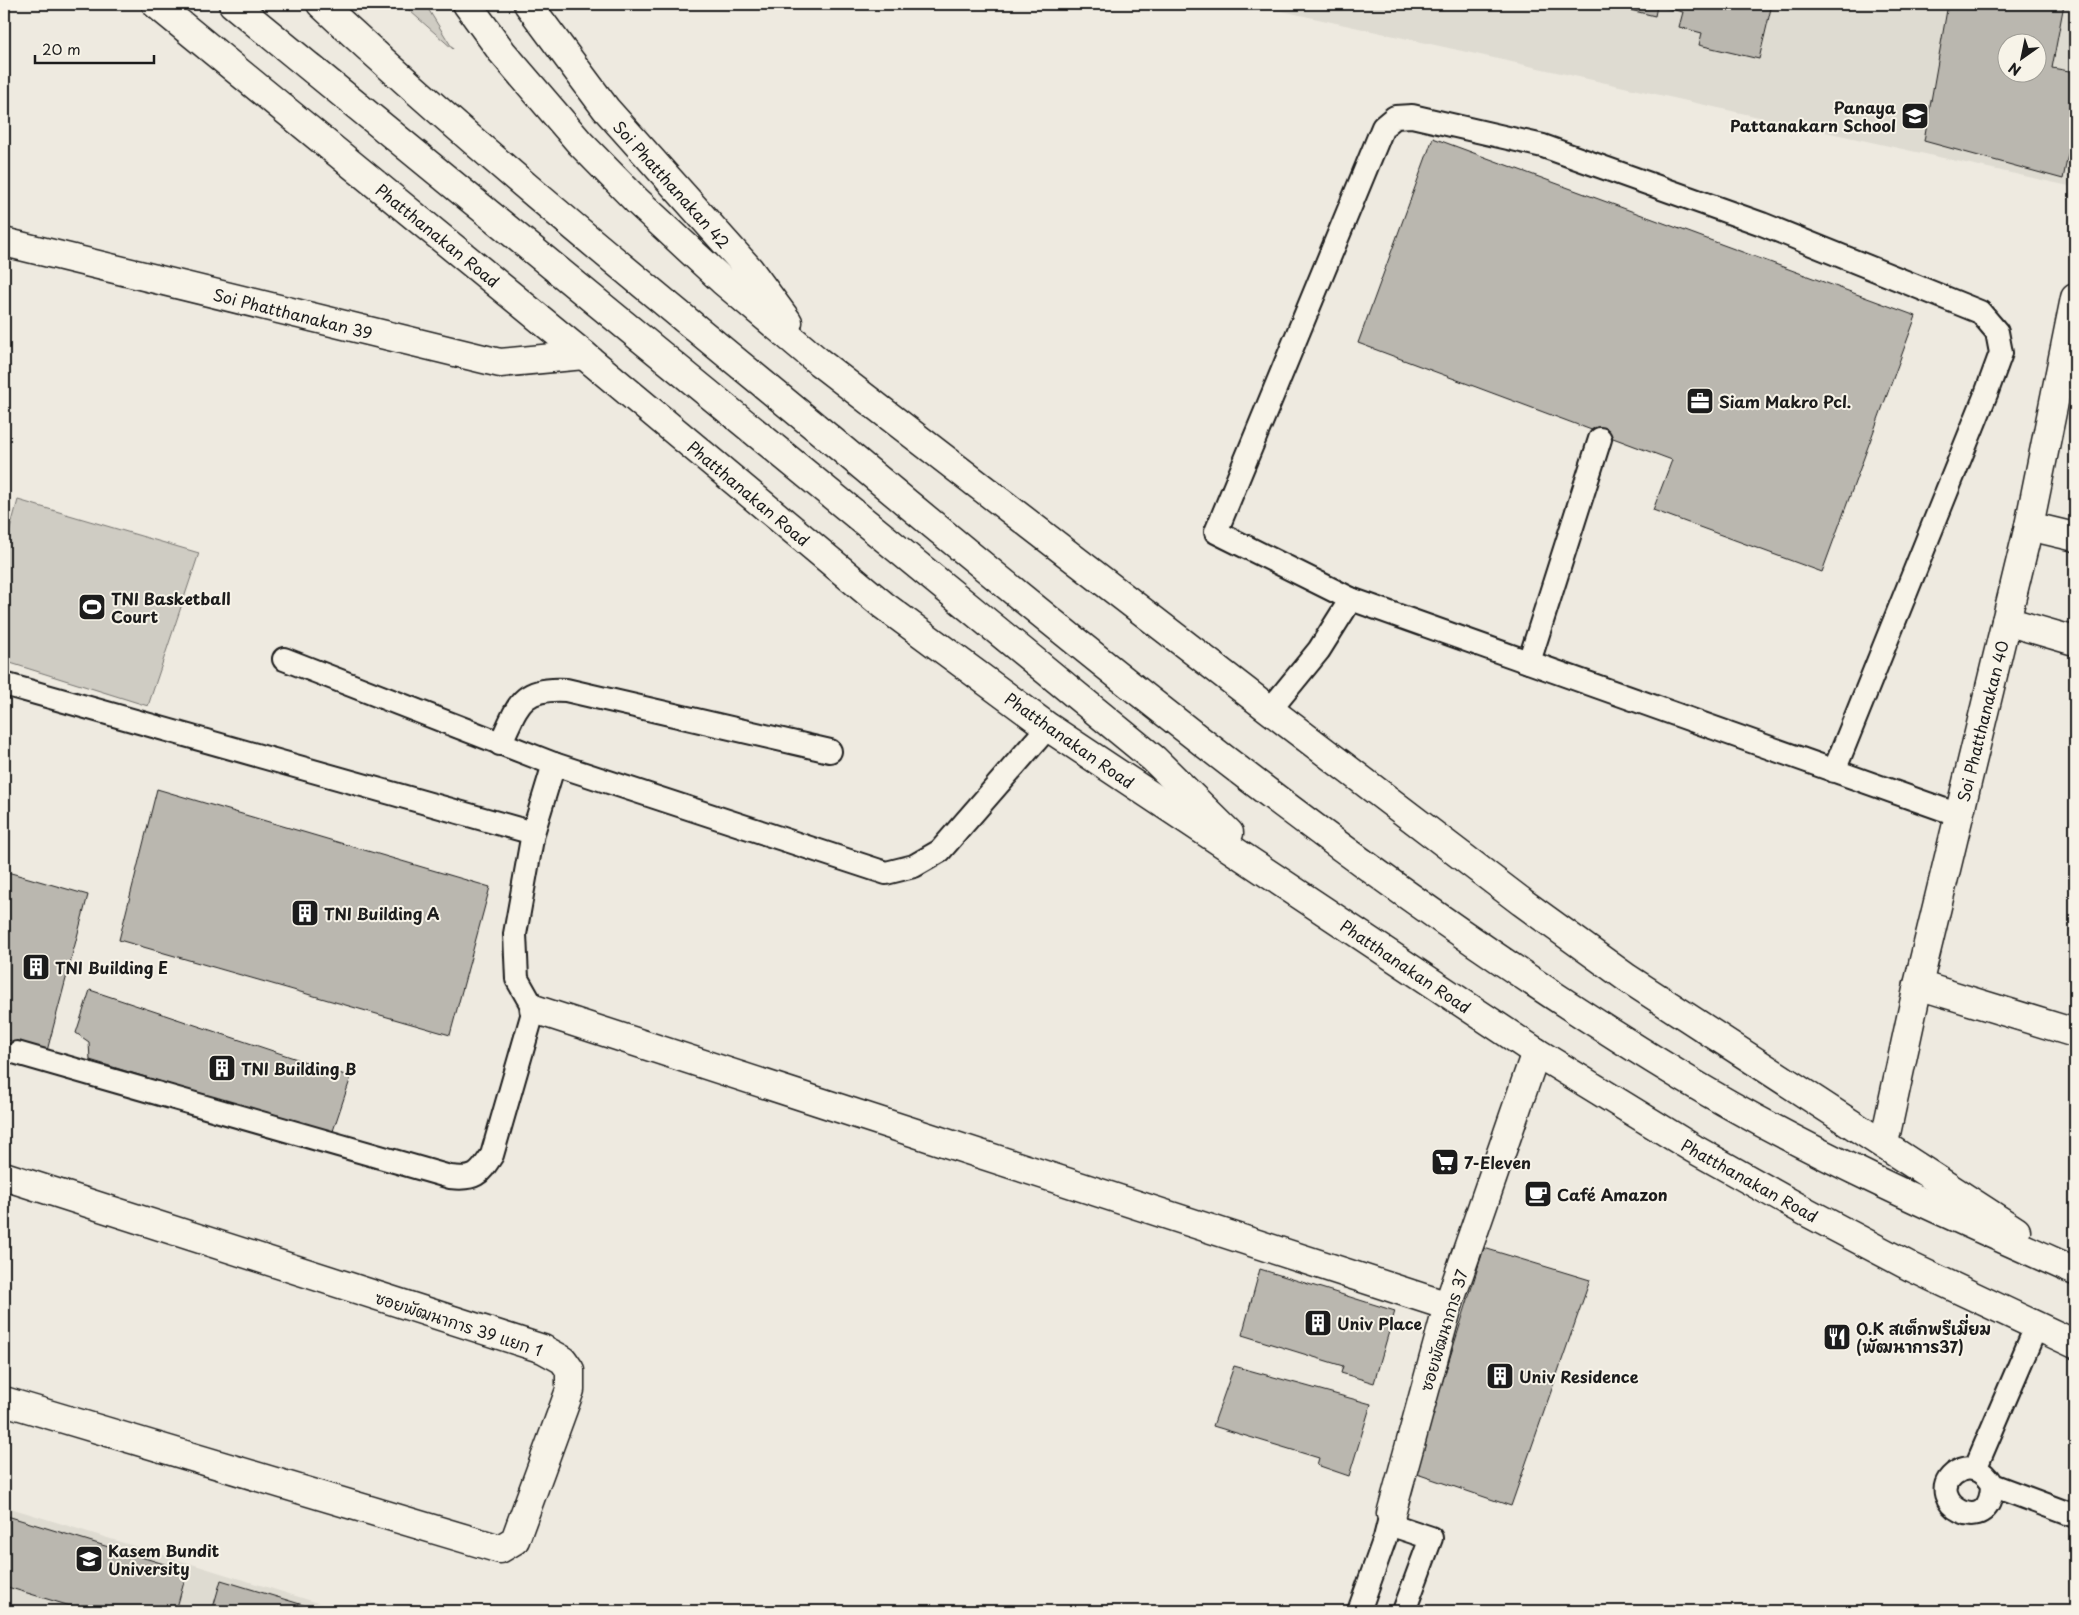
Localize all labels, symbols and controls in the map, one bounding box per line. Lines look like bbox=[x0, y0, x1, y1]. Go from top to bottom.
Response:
scale bar bbox=[35, 32, 154, 64]
north arrow bbox=[1996, 32, 2046, 82]
text: 20 m bbox=[42, 37, 81, 60]
text: N bbox=[2004, 57, 2025, 81]
place label: Panaya Pattanakarn School bbox=[1730, 95, 1896, 137]
school or university icon: Panaya Pattanakarn School bbox=[1900, 101, 1930, 131]
street label: Soi Phatthanakan 42 bbox=[608, 115, 736, 253]
street label: Phatthanakan Road bbox=[371, 178, 505, 292]
street label: Soi Phatthanakan 39 bbox=[211, 282, 375, 344]
office icon: Siam Makro Pcl. bbox=[1685, 386, 1715, 416]
place label: Siam Makro Pcl. bbox=[1719, 389, 1851, 413]
street label: Phatthanakan Road bbox=[683, 435, 815, 551]
place label: TNI Basketball Court bbox=[111, 586, 231, 628]
sports icon: TNI Basketball Court bbox=[77, 592, 107, 622]
street label: Soi Phatthanakan 40 bbox=[1950, 638, 2014, 804]
street label: Phatthanakan Road bbox=[1000, 686, 1140, 794]
building icon: TNI Building A bbox=[290, 898, 320, 928]
place label: TNI Building A bbox=[324, 901, 440, 925]
street label: Phatthanakan Road bbox=[1336, 913, 1476, 1019]
building icon: TNI Building E bbox=[21, 952, 51, 982]
place label: TNI Building E bbox=[55, 955, 168, 979]
building icon: TNI Building B bbox=[207, 1053, 237, 1083]
place label: TNI Building B bbox=[241, 1056, 357, 1080]
street label: Phatthanakan Road bbox=[1677, 1132, 1823, 1228]
supermarket icon: 7-Eleven bbox=[1430, 1147, 1460, 1177]
place label: 7-Eleven bbox=[1464, 1150, 1531, 1174]
cafe icon: Café Amazon bbox=[1523, 1179, 1553, 1209]
place label: Café Amazon bbox=[1557, 1182, 1668, 1206]
street label: ซอยพัฒนาการ 37 bbox=[1413, 1266, 1473, 1394]
street label: ซอยพัฒนาการ 39 แยก 1 bbox=[372, 1285, 546, 1361]
building icon: Univ Place bbox=[1303, 1308, 1333, 1338]
place label: Univ Place bbox=[1337, 1311, 1423, 1335]
place label: O.K สเต็กพรีเมี่ยม (พัฒนาการ37) bbox=[1856, 1313, 1991, 1358]
restaurant icon: O.K สเต็กพรีเมี่ยม (พัฒนาการ37) bbox=[1822, 1322, 1852, 1352]
building icon: Univ Residence bbox=[1485, 1361, 1515, 1391]
place label: Univ Residence bbox=[1519, 1364, 1639, 1388]
place label: Kasem Bundit University bbox=[108, 1538, 220, 1580]
school or university icon: Kasem Bundit University bbox=[74, 1544, 104, 1574]

